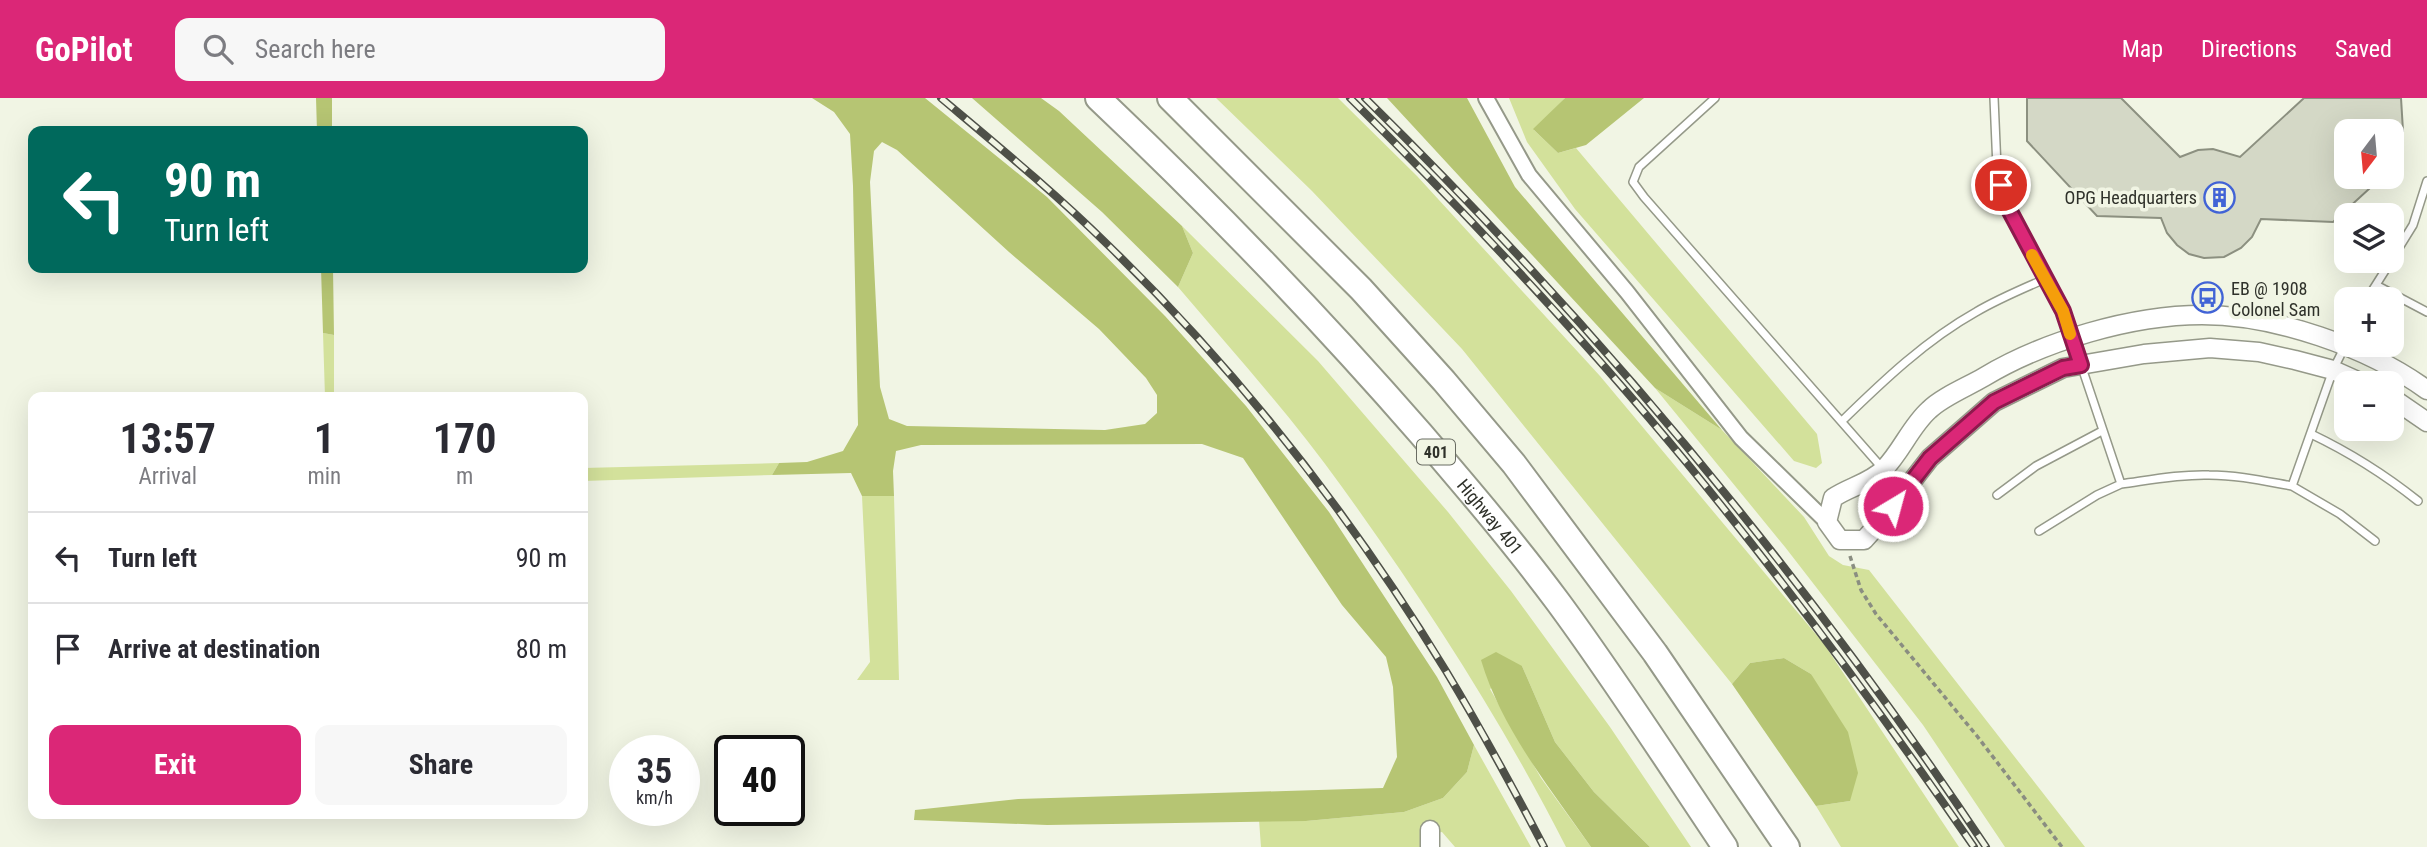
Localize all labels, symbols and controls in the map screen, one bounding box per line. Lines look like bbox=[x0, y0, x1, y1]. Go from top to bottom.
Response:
search box bbox=[175, 18, 665, 81]
text: GoPilot bbox=[35, 30, 133, 69]
icon: search bbox=[199, 30, 237, 68]
text: Search here bbox=[255, 34, 376, 64]
text: Map bbox=[2122, 35, 2163, 63]
text: Directions bbox=[2201, 35, 2297, 63]
text: Saved bbox=[2335, 35, 2392, 63]
north arrow bbox=[2334, 119, 2404, 189]
map controls bbox=[2334, 119, 2404, 441]
text: 90 m bbox=[164, 152, 261, 209]
icon: left bbox=[49, 154, 140, 245]
pin bbox=[1971, 155, 2031, 215]
icon: arrive bbox=[1982, 166, 2020, 204]
building icon: OPG Headquarters bbox=[2203, 180, 2237, 214]
place label: OPG Headquarters bbox=[2065, 187, 2197, 208]
button: layers bbox=[2334, 203, 2404, 273]
text: Turn left bbox=[164, 211, 269, 249]
place label: EB @ 1908 Colonel Sam bbox=[2231, 278, 2320, 320]
bus stop icon: EB @ 1908 Colonel Sam bbox=[2191, 281, 2225, 315]
button: + bbox=[2334, 287, 2404, 357]
button: − bbox=[2334, 371, 2404, 441]
text: 13:57 bbox=[120, 414, 216, 463]
text: 1 bbox=[314, 414, 335, 463]
text: 170 bbox=[433, 414, 496, 463]
road number: 401 bbox=[1417, 440, 1455, 464]
text: Arrival bbox=[138, 463, 197, 490]
text: min bbox=[307, 463, 341, 490]
text: m bbox=[456, 463, 473, 490]
position arrow bbox=[1856, 469, 1930, 543]
street label: Highway 401 bbox=[1453, 474, 1528, 558]
icon: left bbox=[49, 539, 87, 577]
text: Turn left bbox=[108, 543, 197, 573]
text: 90 m bbox=[516, 543, 567, 573]
icon: arrive bbox=[49, 630, 87, 668]
text: Arrive at destination bbox=[108, 634, 320, 664]
text: 80 m bbox=[516, 634, 567, 664]
button: Exit bbox=[49, 725, 301, 805]
button: Share bbox=[315, 725, 567, 805]
speed limit sign: 40 bbox=[714, 735, 805, 826]
text: 35 bbox=[637, 751, 672, 792]
text: km/h bbox=[636, 787, 673, 808]

